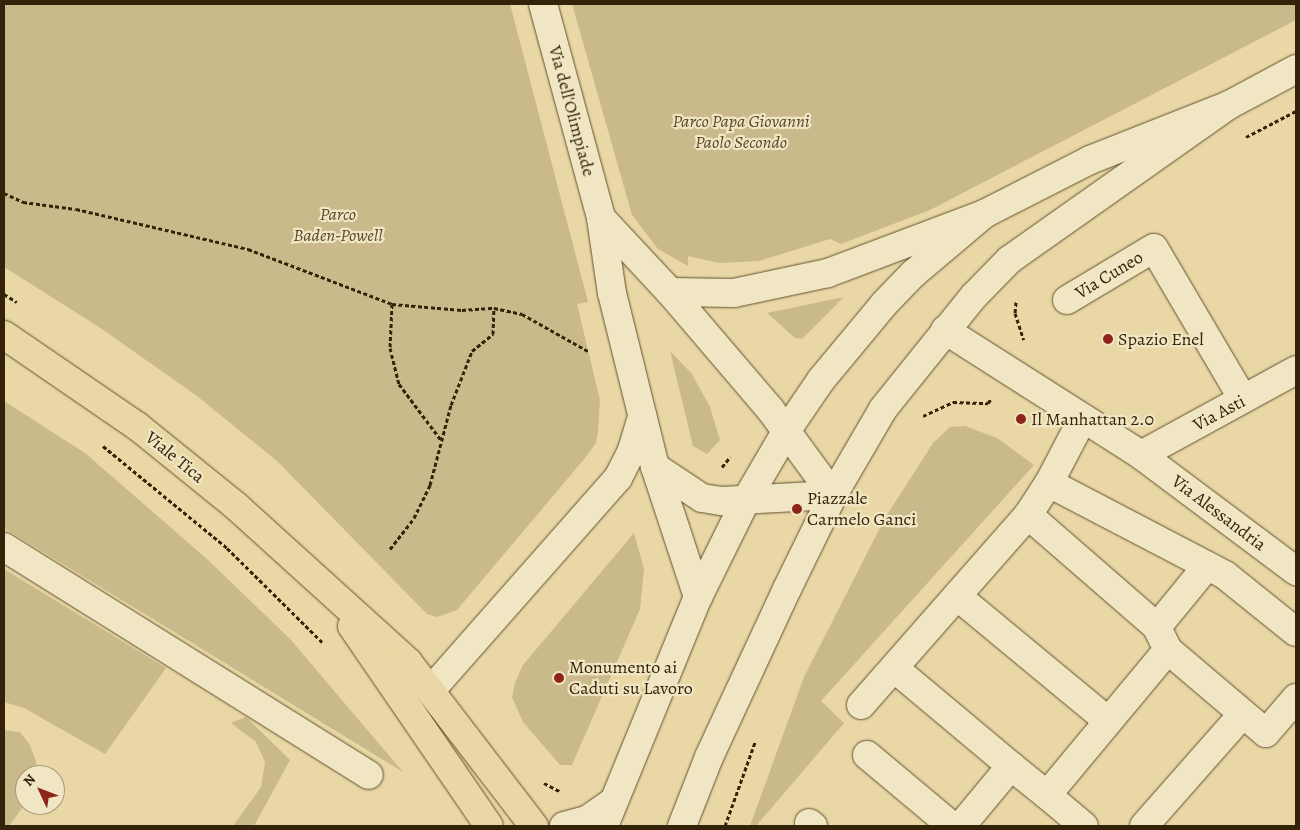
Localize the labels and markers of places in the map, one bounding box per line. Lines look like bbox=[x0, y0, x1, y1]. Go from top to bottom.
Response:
place label: Spazio Enel bbox=[1118, 328, 1204, 350]
marker: Spazio Enel bbox=[1102, 333, 1114, 345]
place label: Il Manhattan 2.0 bbox=[1031, 408, 1154, 430]
marker: Il Manhattan 2.0 bbox=[1015, 413, 1027, 425]
place label: Piazzale Carmelo Ganci bbox=[807, 488, 916, 530]
marker: Piazzale Carmelo Ganci bbox=[791, 503, 803, 515]
place label: Monumento ai Caduti su Lavoro bbox=[569, 657, 693, 700]
marker: Monumento ai Caduti su Lavoro bbox=[553, 672, 565, 684]

